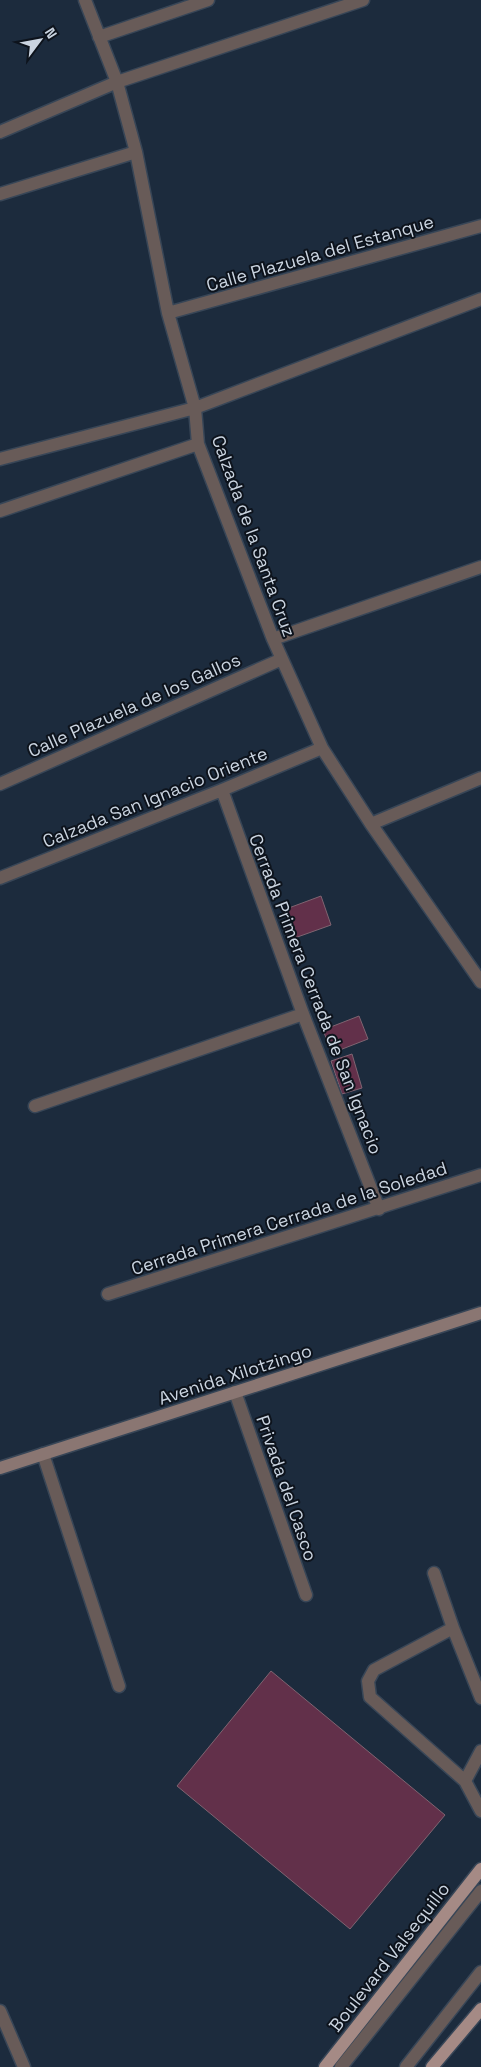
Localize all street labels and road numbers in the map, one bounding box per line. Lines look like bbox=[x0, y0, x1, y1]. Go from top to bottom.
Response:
street label: Calle Plazuela del Estanque bbox=[204, 209, 436, 297]
street label: Calzada de la Santa Cruz bbox=[207, 432, 301, 640]
street label: Calle Plazuela de los Gallos bbox=[24, 648, 244, 762]
street label: Calzada San Ignacio Oriente bbox=[39, 741, 271, 853]
street label: Cerrada Primera Cerrada de San Ignacio bbox=[244, 831, 388, 1157]
street label: Cerrada Primera Cerrada de la Soledad bbox=[128, 1156, 450, 1280]
street label: Avenida Xilotzingo bbox=[155, 1338, 315, 1410]
street label: Privada del Casco bbox=[251, 1412, 323, 1564]
street label: Boulevard Valsequillo bbox=[324, 1878, 454, 2036]

